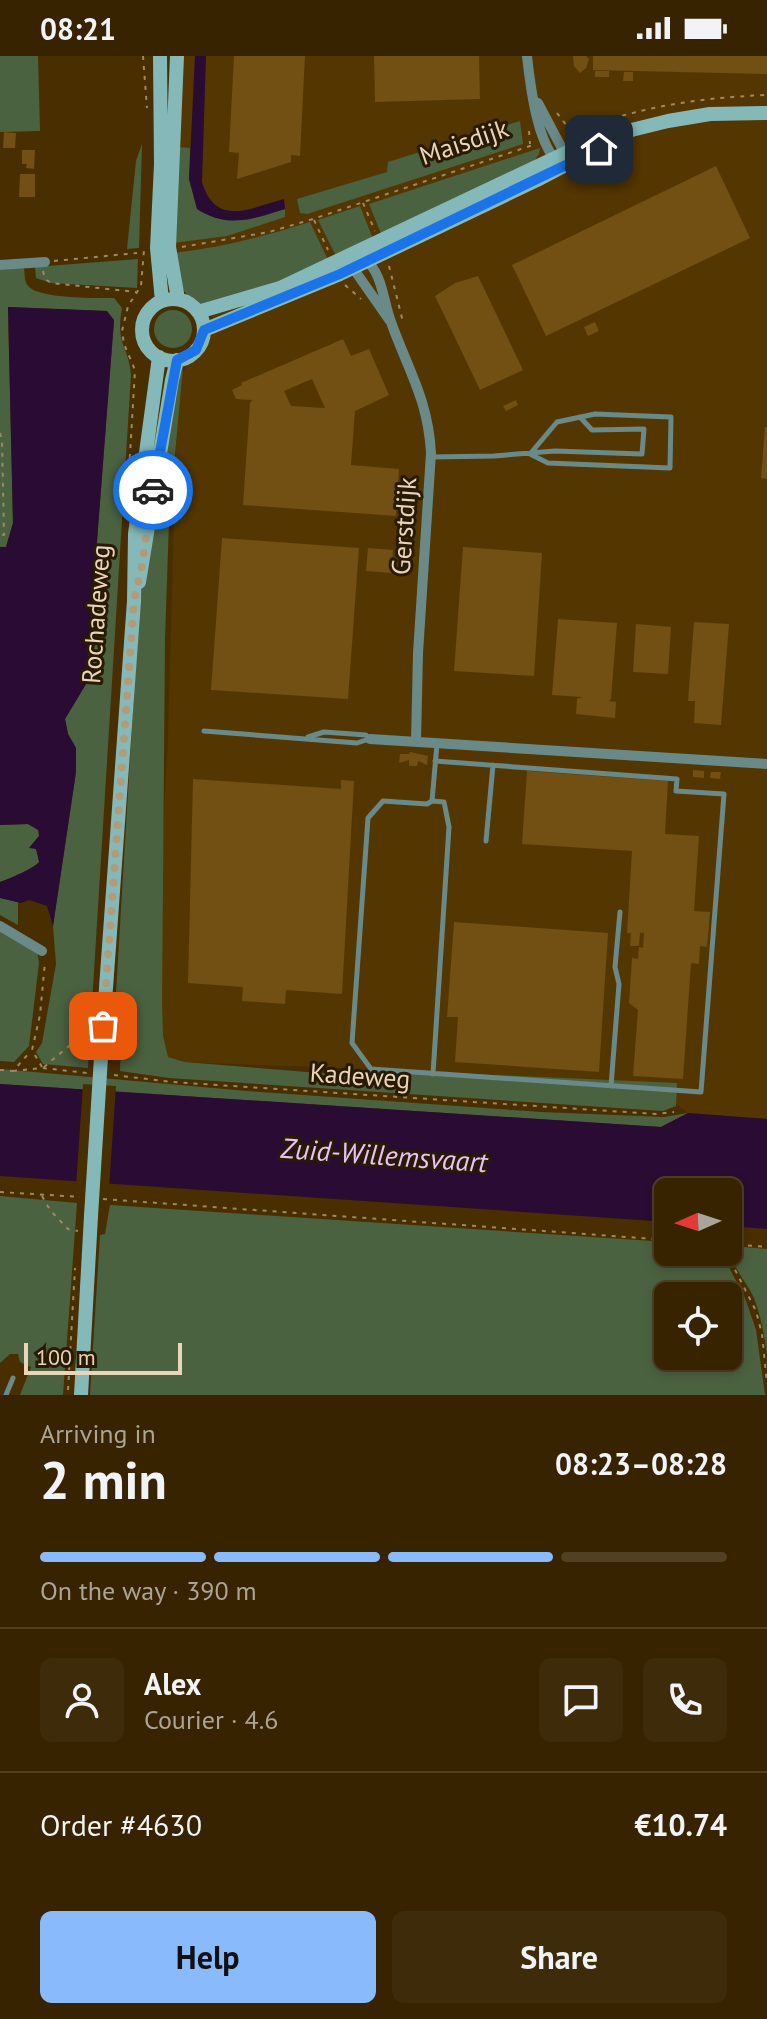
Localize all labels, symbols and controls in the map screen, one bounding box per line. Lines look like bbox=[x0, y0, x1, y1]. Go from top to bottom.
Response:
text: 08:21 bbox=[40, 9, 116, 48]
street label: Maisdijk bbox=[415, 111, 513, 172]
pin bbox=[565, 115, 633, 183]
icon: home bbox=[577, 127, 621, 171]
courier bbox=[113, 450, 193, 530]
icon: car bbox=[131, 468, 175, 512]
street label: Gerstdijk bbox=[384, 475, 423, 576]
street label: Rochadeweg bbox=[74, 543, 117, 685]
pin bbox=[69, 992, 137, 1060]
icon: bag bbox=[81, 1004, 125, 1048]
street label: Kadeweg bbox=[309, 1056, 411, 1095]
water label: Zuid-Willemsvaart bbox=[279, 1129, 490, 1180]
north arrow bbox=[654, 1178, 742, 1266]
map controls bbox=[654, 1178, 742, 1370]
button: locate bbox=[654, 1282, 742, 1370]
scale bar bbox=[24, 1339, 182, 1375]
text: 100 m bbox=[36, 1343, 96, 1371]
text: Arriving in bbox=[40, 1417, 156, 1450]
text: 08:23–08:28 bbox=[555, 1444, 727, 1483]
text: 2 min bbox=[40, 1446, 167, 1513]
text: On the way · 390 m bbox=[40, 1574, 257, 1607]
button: person bbox=[40, 1658, 124, 1742]
button: chat bbox=[539, 1658, 623, 1742]
button: phone bbox=[643, 1658, 727, 1742]
text: Alex bbox=[144, 1664, 201, 1703]
text: Courier · 4.6 bbox=[144, 1703, 278, 1736]
text: Order #4630 bbox=[40, 1805, 202, 1844]
text: €10.74 bbox=[635, 1805, 727, 1844]
button: Help bbox=[40, 1911, 376, 2003]
button: Share bbox=[392, 1911, 727, 2003]

